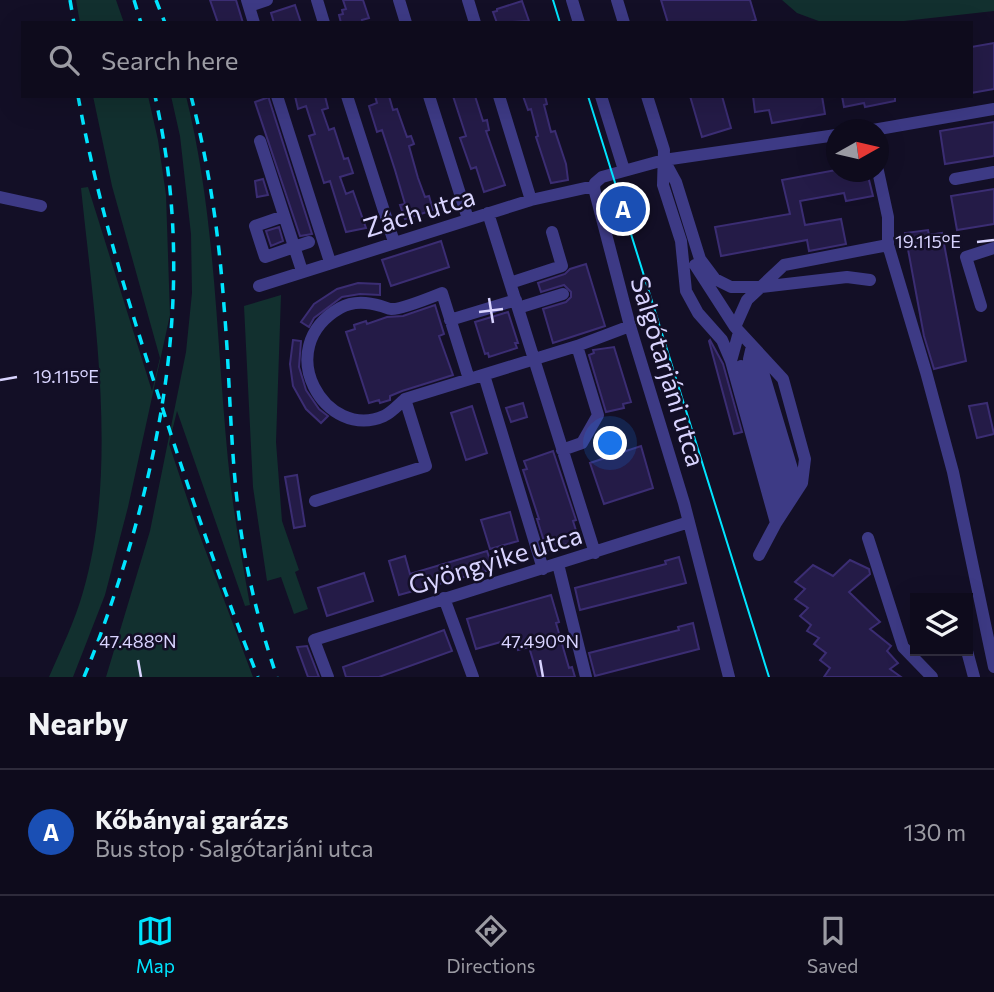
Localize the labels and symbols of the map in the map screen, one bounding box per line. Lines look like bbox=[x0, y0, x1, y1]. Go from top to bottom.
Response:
north arrow bbox=[826, 119, 889, 182]
street label: Zách utca bbox=[359, 179, 479, 243]
pin: A bbox=[600, 183, 646, 235]
text: 19.115°E bbox=[895, 230, 961, 252]
street label: Salgótarjáni utca bbox=[625, 272, 713, 470]
text: 19.115°E bbox=[33, 365, 99, 387]
your location bbox=[593, 426, 627, 460]
street label: Gyöngyike utca bbox=[405, 518, 585, 600]
text: 47.488°N bbox=[99, 630, 177, 652]
text: 47.490°N bbox=[501, 630, 579, 652]

